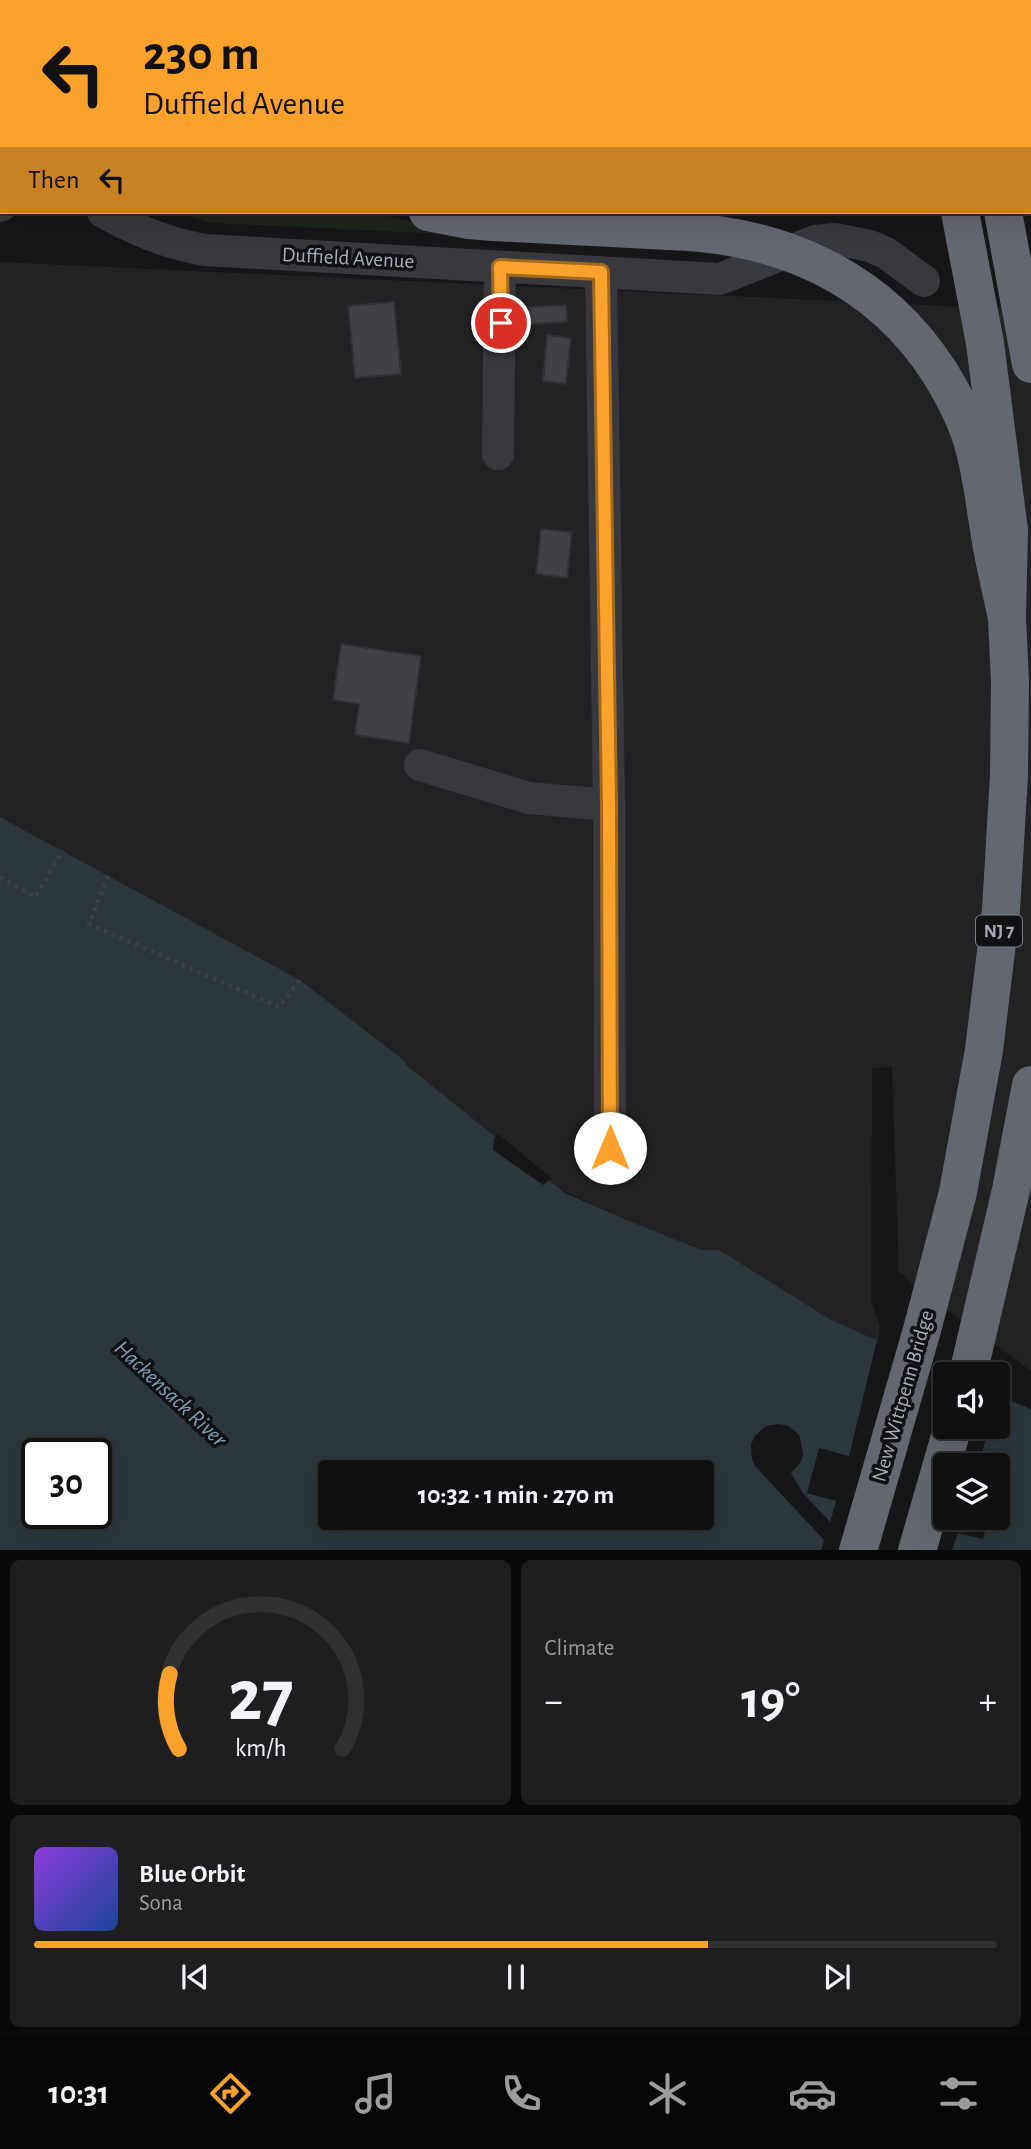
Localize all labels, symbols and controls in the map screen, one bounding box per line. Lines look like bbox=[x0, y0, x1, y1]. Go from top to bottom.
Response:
icon: left bbox=[28, 28, 119, 119]
text: 230 m bbox=[143, 30, 260, 79]
text: Duffield Avenue bbox=[143, 88, 345, 120]
icon: left bbox=[93, 161, 131, 199]
text: Then bbox=[28, 167, 79, 193]
street label: Duffield Avenue bbox=[281, 244, 415, 272]
pin bbox=[471, 293, 531, 353]
icon: arrive bbox=[482, 304, 520, 342]
road number: NJ 7 bbox=[976, 916, 1022, 946]
position arrow bbox=[573, 1111, 647, 1185]
street label: New Wittpenn Bridge bbox=[868, 1308, 938, 1484]
water label: Hackensack River bbox=[110, 1337, 231, 1452]
map controls bbox=[933, 1362, 1010, 1530]
button: sound bbox=[933, 1362, 1010, 1439]
speed limit sign: 30 bbox=[21, 1438, 112, 1529]
button: layers bbox=[933, 1453, 1010, 1530]
text: 10:32 · 1 min · 270 m bbox=[418, 1482, 614, 1508]
text: Climate bbox=[545, 1637, 614, 1660]
text: 27 bbox=[227, 1661, 293, 1734]
text: 19° bbox=[741, 1675, 800, 1727]
text: − bbox=[545, 1683, 563, 1721]
text: + bbox=[979, 1683, 997, 1721]
text: km/h bbox=[234, 1735, 286, 1760]
text: Blue Orbit bbox=[139, 1861, 245, 1887]
text: Sona bbox=[139, 1892, 183, 1915]
icon: previous bbox=[176, 1958, 214, 1996]
icon: pause bbox=[497, 1958, 535, 1996]
icon: next bbox=[818, 1958, 856, 1996]
icon: directions bbox=[206, 2069, 255, 2118]
icon: music bbox=[351, 2069, 400, 2118]
icon: phone bbox=[497, 2069, 546, 2118]
icon: climate bbox=[643, 2069, 692, 2118]
icon: car bbox=[788, 2069, 837, 2118]
icon: filters bbox=[934, 2069, 983, 2118]
text: 10:31 bbox=[48, 2077, 109, 2109]

